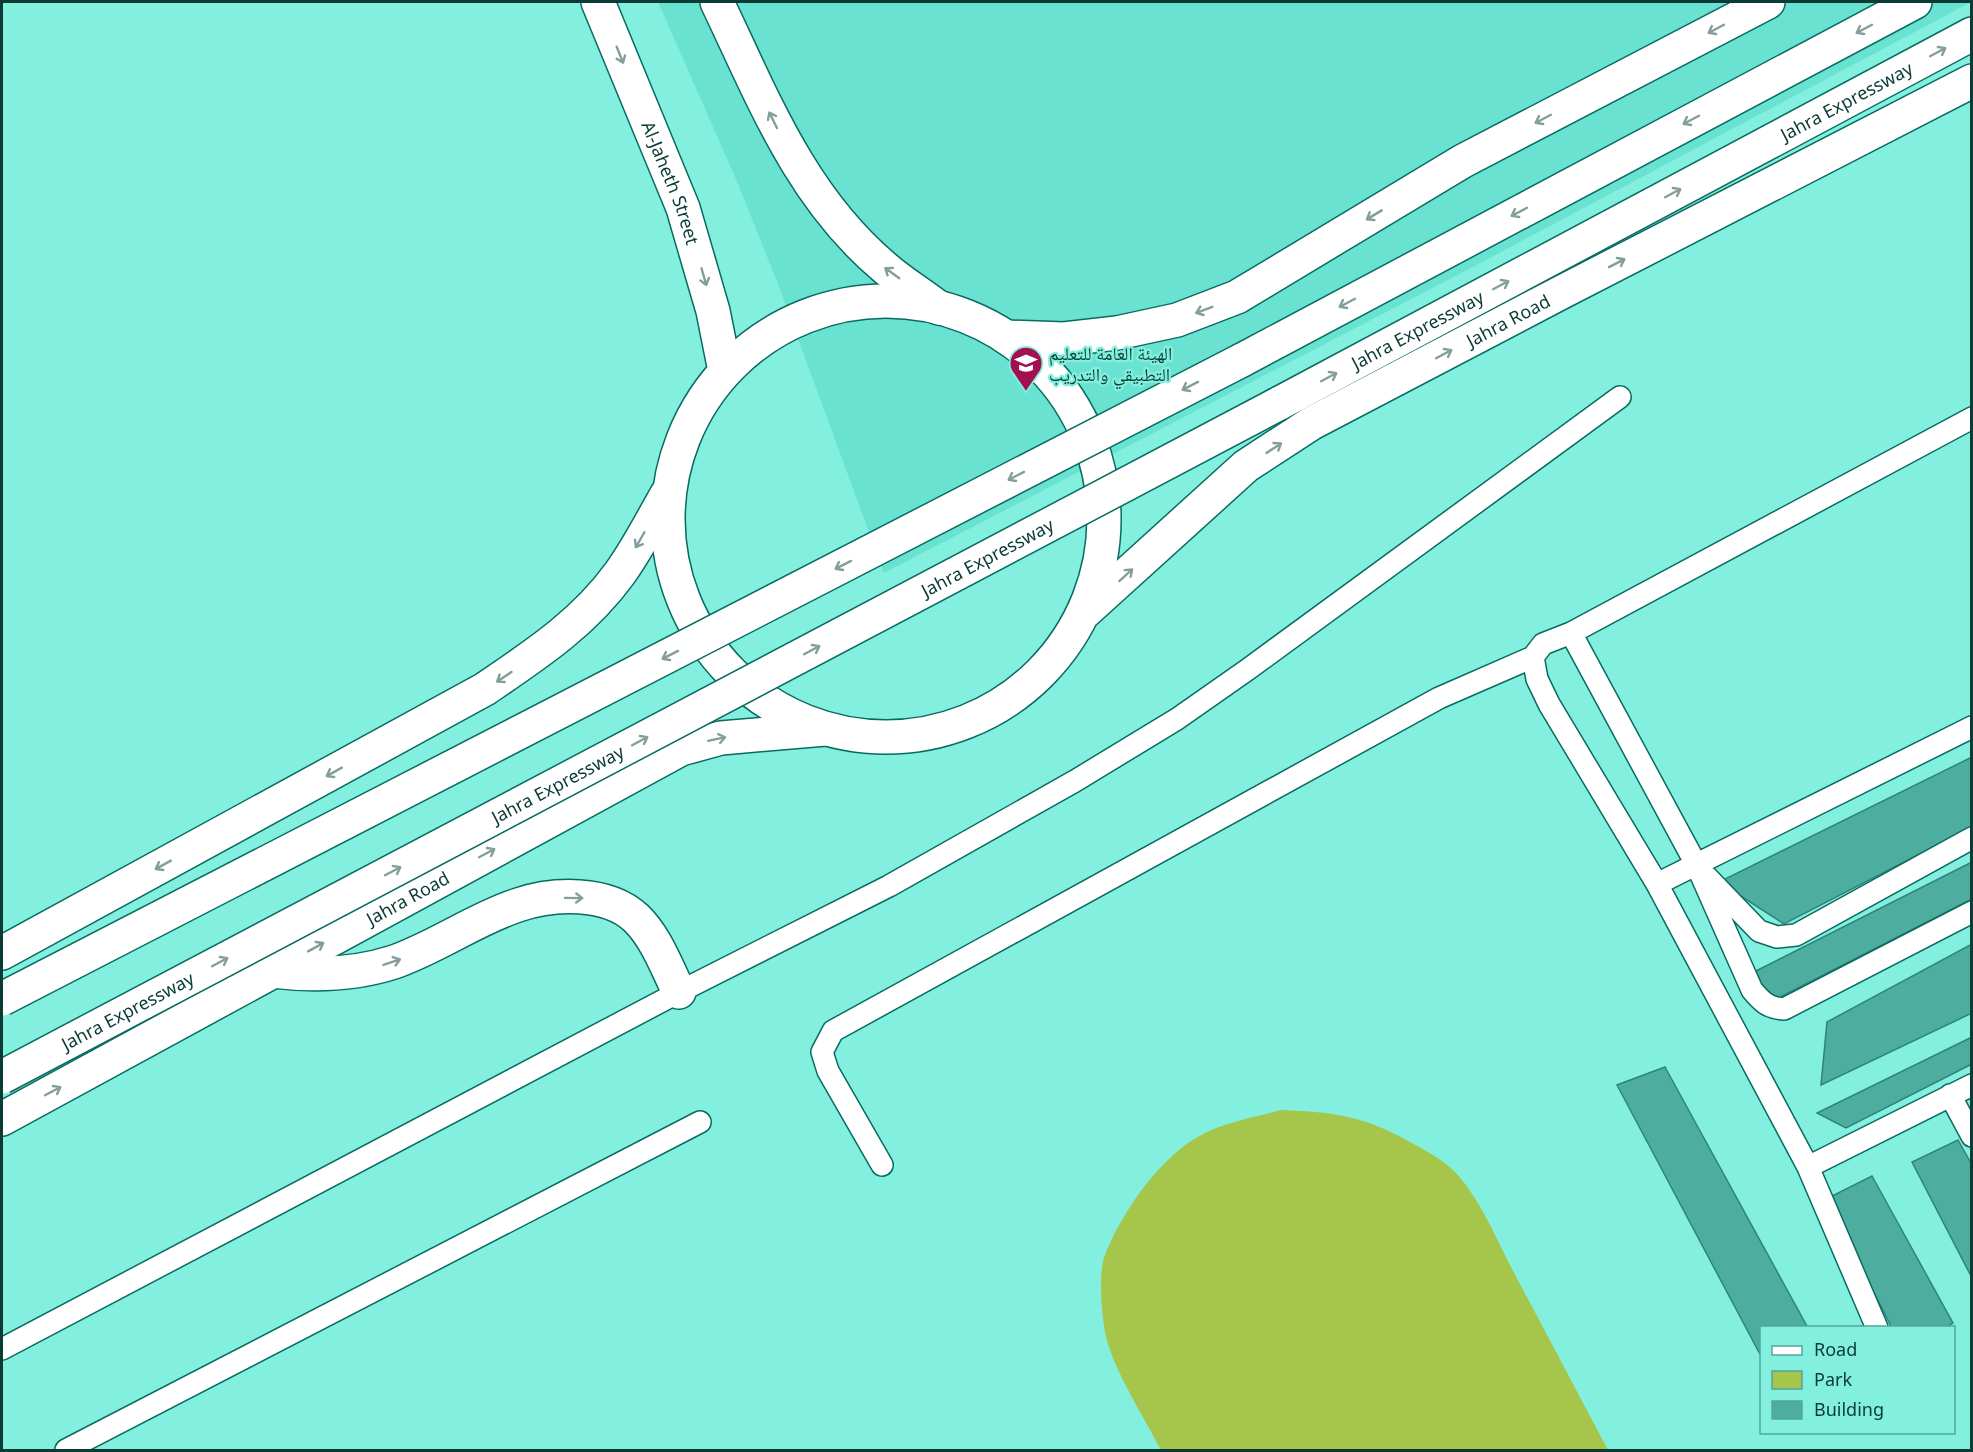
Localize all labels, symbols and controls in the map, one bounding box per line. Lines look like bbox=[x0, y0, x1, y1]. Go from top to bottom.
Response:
one-way arrow bbox=[1708, 23, 1725, 35]
one-way arrow bbox=[1855, 24, 1873, 35]
one-way arrow bbox=[615, 46, 626, 64]
one-way arrow bbox=[1929, 46, 1946, 58]
street label: Jahra Expressway bbox=[1774, 56, 1917, 147]
one-way arrow bbox=[767, 112, 779, 130]
one-way arrow bbox=[1535, 114, 1553, 125]
one-way arrow bbox=[1683, 115, 1701, 127]
street label: Al-Jaheth Street bbox=[636, 117, 705, 248]
one-way arrow bbox=[1664, 187, 1682, 198]
one-way arrow bbox=[1511, 207, 1529, 218]
one-way arrow bbox=[1366, 209, 1383, 221]
one-way arrow bbox=[1608, 257, 1625, 269]
one-way arrow bbox=[698, 267, 710, 286]
one-way arrow bbox=[884, 267, 900, 279]
one-way arrow bbox=[1492, 279, 1510, 290]
street label: Jahra Expressway bbox=[1345, 284, 1488, 376]
street label: Jahra Road bbox=[1460, 288, 1554, 353]
one-way arrow bbox=[1338, 298, 1356, 310]
one-way arrow bbox=[1195, 305, 1213, 316]
place label: الهيئة العامة للتعليم التطبيقي والتدريب bbox=[1049, 341, 1172, 390]
school or university icon: الهيئة العامة للتعليم التطبيقي والتدريب bbox=[1008, 345, 1044, 392]
one-way arrow bbox=[1435, 347, 1453, 359]
one-way arrow bbox=[1320, 371, 1338, 382]
one-way arrow bbox=[1181, 381, 1199, 393]
one-way arrow bbox=[1265, 442, 1282, 454]
one-way arrow bbox=[1008, 471, 1026, 482]
street label: Jahra Expressway bbox=[915, 512, 1058, 603]
one-way arrow bbox=[633, 531, 645, 548]
one-way arrow bbox=[835, 559, 852, 571]
one-way arrow bbox=[1118, 568, 1133, 582]
one-way arrow bbox=[803, 644, 820, 656]
one-way arrow bbox=[661, 649, 679, 661]
one-way arrow bbox=[496, 671, 513, 683]
one-way arrow bbox=[708, 733, 727, 745]
one-way arrow bbox=[630, 735, 648, 746]
street label: Jahra Expressway bbox=[485, 739, 629, 830]
one-way arrow bbox=[326, 766, 343, 778]
one-way arrow bbox=[478, 847, 495, 859]
one-way arrow bbox=[155, 859, 172, 871]
one-way arrow bbox=[384, 865, 401, 877]
street label: Jahra Road bbox=[360, 866, 454, 931]
one-way arrow bbox=[563, 892, 583, 904]
one-way arrow bbox=[307, 941, 324, 953]
one-way arrow bbox=[211, 956, 229, 967]
one-way arrow bbox=[382, 956, 401, 967]
street label: Jahra Expressway bbox=[55, 966, 199, 1056]
one-way arrow bbox=[44, 1085, 61, 1097]
legend bbox=[1760, 1326, 1955, 1434]
text: Road bbox=[1814, 1337, 1857, 1361]
text: Park bbox=[1814, 1367, 1852, 1391]
text: Building bbox=[1814, 1397, 1884, 1421]

